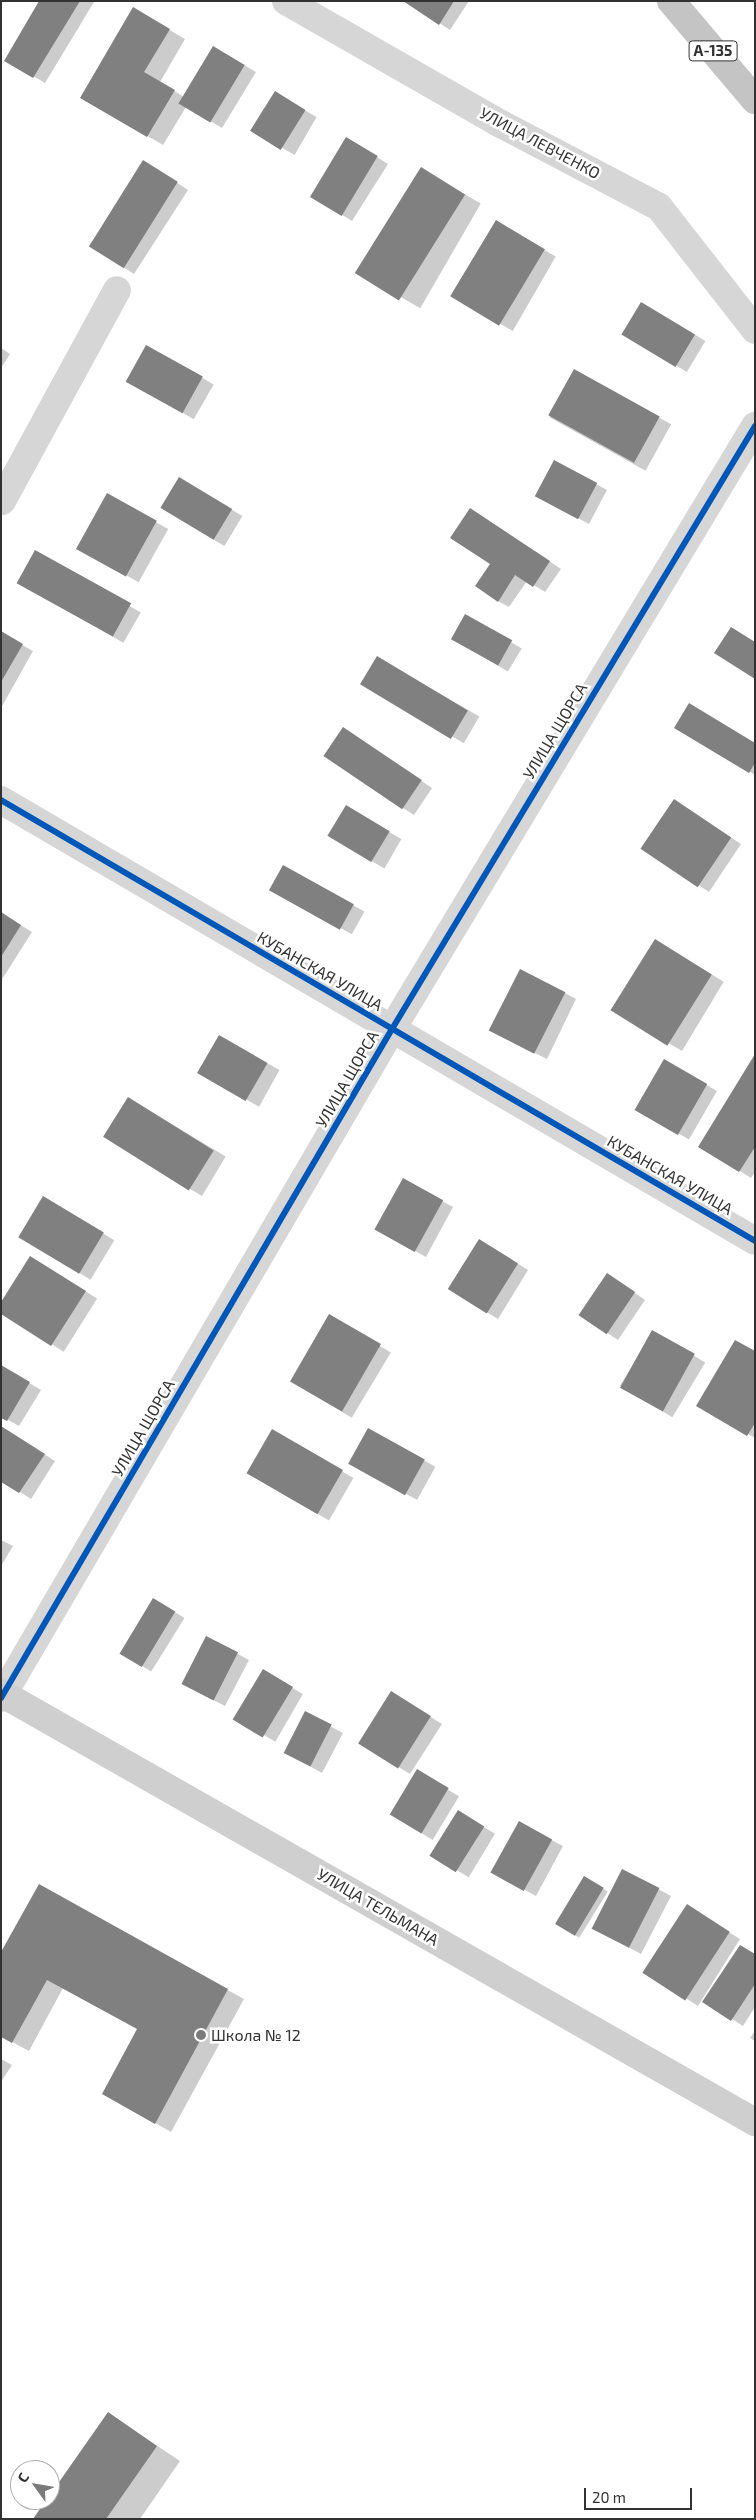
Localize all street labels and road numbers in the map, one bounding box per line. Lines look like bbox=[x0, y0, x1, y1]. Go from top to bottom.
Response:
road number: А-135 bbox=[688, 38, 738, 64]
street label: УЛИЦА ЛЕВЧЕНКО bbox=[477, 103, 603, 183]
street label: УЛИЦА ЩОРСА bbox=[519, 679, 591, 783]
street label: КУБАНСКАЯ УЛИЦА bbox=[254, 927, 386, 1015]
street label: УЛИЦА ЩОРСА bbox=[312, 1027, 382, 1131]
street label: КУБАНСКАЯ УЛИЦА bbox=[604, 1131, 736, 1219]
street label: УЛИЦА ЩОРСА bbox=[108, 1376, 178, 1480]
street label: УЛИЦА ТЕЛЬМАНА bbox=[314, 1864, 442, 1950]

